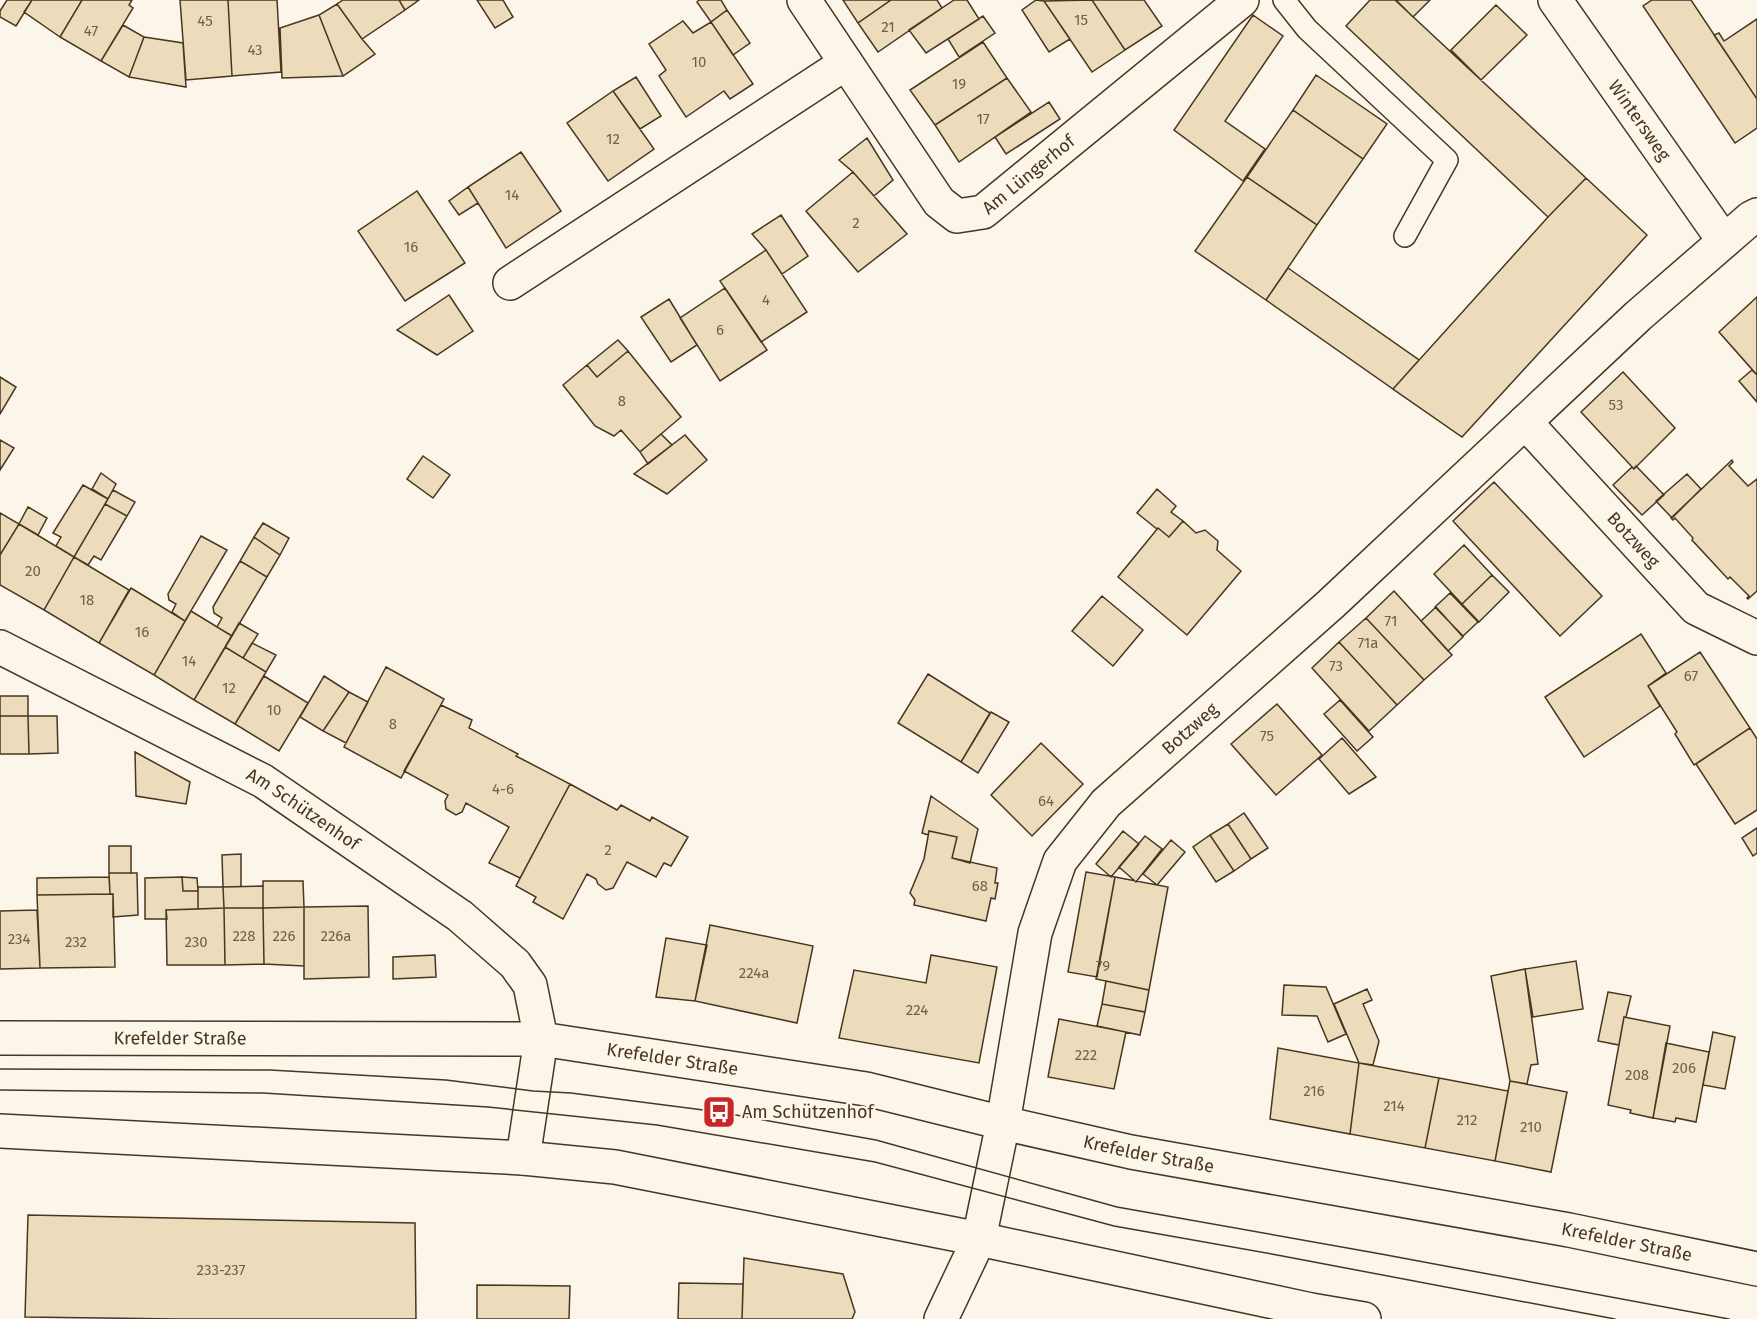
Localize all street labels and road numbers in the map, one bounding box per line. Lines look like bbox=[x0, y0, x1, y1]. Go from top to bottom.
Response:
street label: Wintersweg bbox=[1604, 76, 1676, 166]
street label: Am Lüngerhof bbox=[978, 129, 1081, 219]
street label: Botzweg bbox=[1602, 507, 1665, 573]
street label: Botzweg bbox=[1157, 698, 1223, 760]
street label: Am Schützenhof bbox=[243, 763, 365, 856]
street label: Krefelder Straße bbox=[114, 1027, 246, 1049]
street label: Krefelder Straße bbox=[605, 1038, 740, 1080]
street label: Krefelder Straße bbox=[1081, 1131, 1216, 1178]
street label: Krefelder Straße bbox=[1560, 1218, 1694, 1266]

